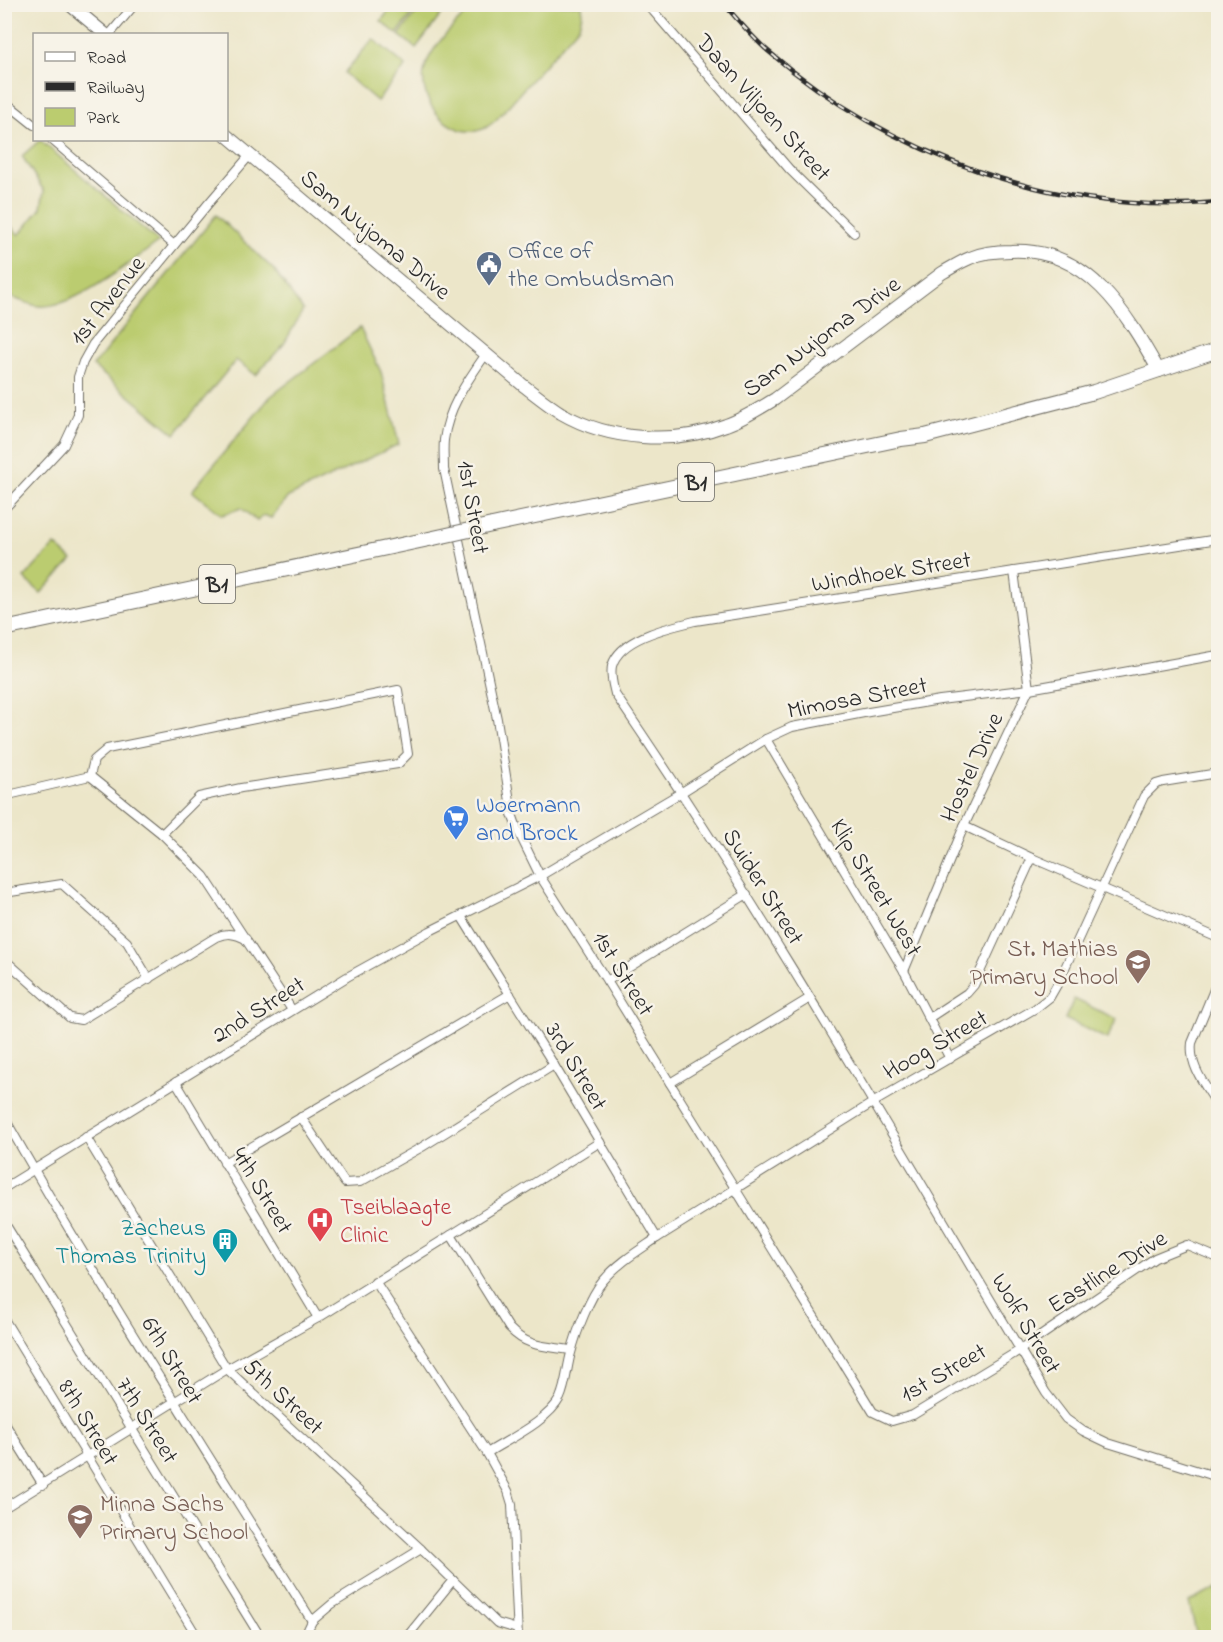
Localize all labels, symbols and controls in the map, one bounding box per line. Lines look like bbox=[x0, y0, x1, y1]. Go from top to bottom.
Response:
street label: Daan Viljoen Street bbox=[685, 26, 838, 190]
legend bbox=[33, 33, 228, 141]
text: Road bbox=[87, 46, 126, 72]
text: Railway bbox=[87, 76, 144, 102]
text: Park bbox=[87, 106, 120, 132]
street label: Sam Nujoma Drive bbox=[291, 162, 458, 310]
place label: Office of the Ombudsman bbox=[508, 235, 674, 298]
street label: 1st Avenue bbox=[63, 249, 155, 354]
public building icon: Office of the Ombudsman bbox=[474, 249, 504, 287]
street label: Sam Nujoma Drive bbox=[736, 269, 909, 407]
street label: 1st Street bbox=[446, 458, 497, 557]
road number: B1 bbox=[678, 463, 714, 501]
street label: Windhoek Street bbox=[809, 544, 974, 603]
road number: B1 bbox=[199, 565, 235, 603]
street label: Mimosa Street bbox=[785, 669, 930, 730]
street label: Hostel Drive bbox=[933, 707, 1014, 829]
place label: Woermann and Brock bbox=[476, 789, 581, 852]
supermarket icon: Woermann and Brock bbox=[441, 803, 471, 841]
street label: Klip Street West bbox=[820, 813, 930, 964]
street label: Suider Street bbox=[712, 822, 812, 952]
street label: 1st Street bbox=[582, 925, 662, 1024]
place label: St. Mathias Primary School bbox=[970, 933, 1118, 997]
school or university icon: St. Mathias Primary School bbox=[1123, 947, 1153, 985]
street label: 2nd Street bbox=[206, 969, 313, 1053]
street label: Hoog Street bbox=[877, 1002, 995, 1090]
street label: 3rd Street bbox=[535, 1017, 615, 1118]
street label: 4th Street bbox=[221, 1141, 301, 1241]
place label: Tseiblaagte Clinic bbox=[340, 1191, 452, 1254]
hospital icon: Tseiblaagte Clinic bbox=[305, 1205, 335, 1243]
place label: Zacheus Thomas Trinity bbox=[55, 1212, 206, 1276]
street label: Eastline Drive bbox=[1042, 1222, 1175, 1324]
building icon: Zacheus Thomas Trinity bbox=[210, 1226, 240, 1264]
street label: Wolf Street bbox=[981, 1267, 1069, 1381]
street label: 6th Street bbox=[131, 1311, 211, 1412]
street label: 1st Street bbox=[895, 1335, 994, 1413]
street label: 5th Street bbox=[234, 1351, 331, 1445]
street label: 7th Street bbox=[106, 1371, 186, 1471]
street label: 8th Street bbox=[47, 1374, 126, 1473]
place label: Minna Sachs Primary School bbox=[100, 1488, 248, 1552]
school or university icon: Minna Sachs Primary School bbox=[65, 1502, 95, 1540]

